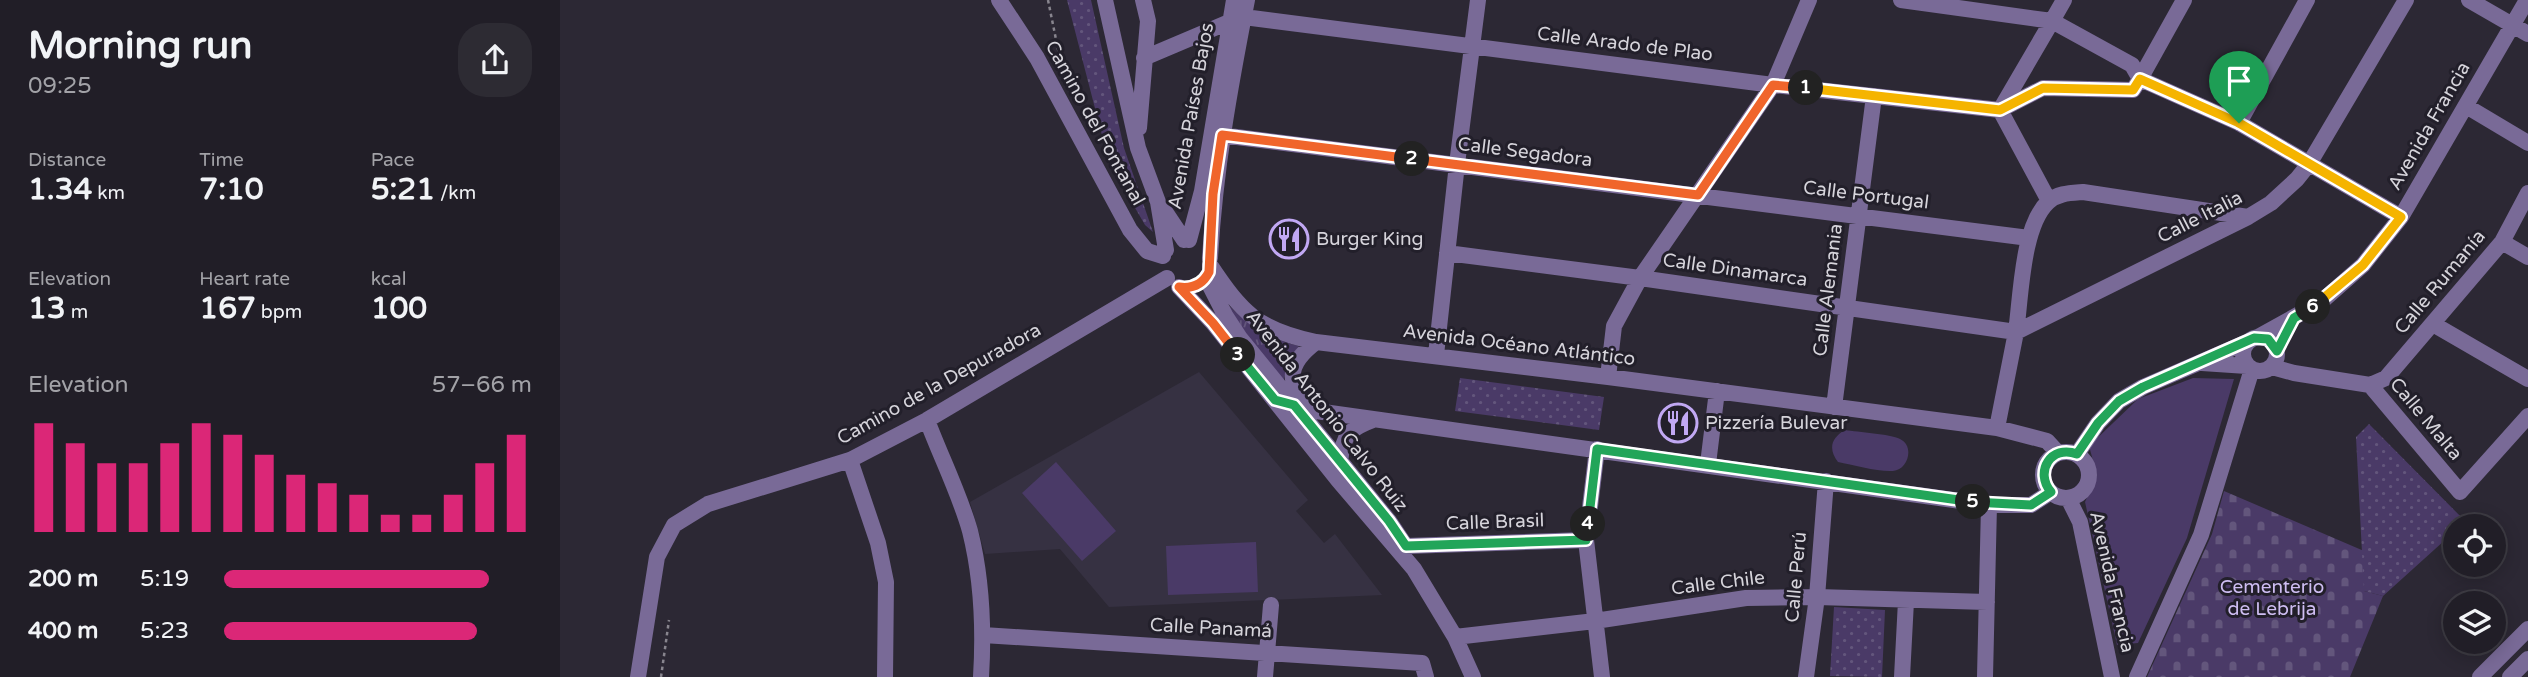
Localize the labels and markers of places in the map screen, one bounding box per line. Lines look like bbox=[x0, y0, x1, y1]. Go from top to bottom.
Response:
pin bbox=[2209, 51, 2269, 123]
pin: 1 bbox=[1788, 70, 1824, 106]
pin: 2 bbox=[1394, 142, 1430, 176]
restaurant icon: Burger King bbox=[1268, 218, 1310, 260]
place label: Burger King bbox=[1316, 228, 1424, 250]
pin: 6 bbox=[2296, 290, 2330, 324]
pin: 3 bbox=[1220, 338, 1256, 372]
restaurant icon: Pizzería Bulevar bbox=[1657, 402, 1699, 444]
place label: Pizzería Bulevar bbox=[1705, 412, 1848, 434]
pin: 5 bbox=[1956, 484, 1990, 520]
pin: 4 bbox=[1570, 506, 1606, 542]

